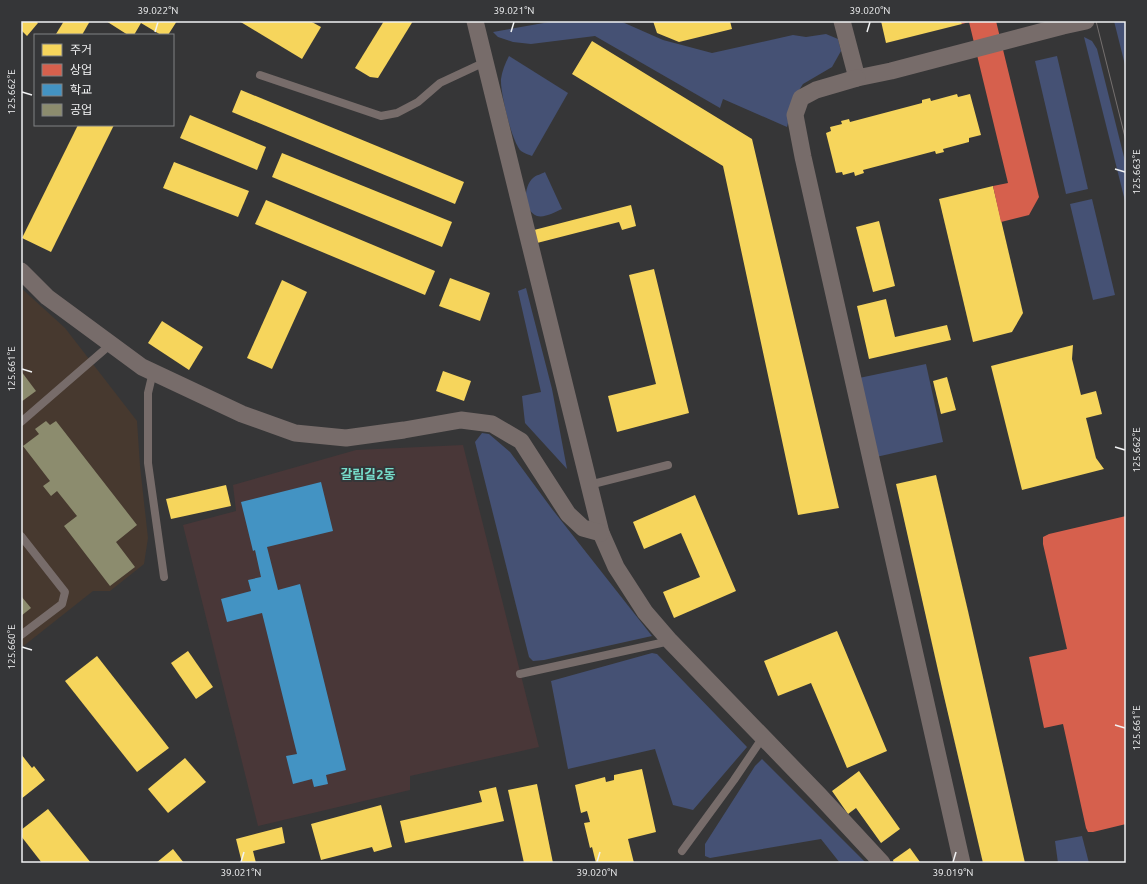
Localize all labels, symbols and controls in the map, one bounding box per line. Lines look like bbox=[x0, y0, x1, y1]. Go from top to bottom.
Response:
text: 39.022°N bbox=[137, 5, 179, 16]
text: 39.021°N bbox=[493, 5, 535, 16]
text: 39.020°N bbox=[849, 5, 891, 16]
legend bbox=[34, 34, 174, 126]
text: 주거 bbox=[70, 43, 92, 56]
text: 상업 bbox=[70, 63, 92, 76]
text: 125.662°E bbox=[6, 69, 17, 115]
text: 학교 bbox=[70, 83, 92, 96]
text: 공업 bbox=[70, 103, 92, 116]
text: 125.663°E bbox=[1131, 149, 1142, 195]
text: 125.661°E bbox=[6, 346, 17, 392]
text: 125.662°E bbox=[1131, 427, 1142, 473]
district label: 갈림길2동 bbox=[340, 467, 396, 481]
text: 125.660°E bbox=[6, 624, 17, 670]
text: 125.661°E bbox=[1131, 705, 1142, 751]
text: 39.021°N bbox=[220, 867, 262, 878]
text: 39.020°N bbox=[576, 867, 618, 878]
text: 39.019°N bbox=[932, 867, 974, 878]

